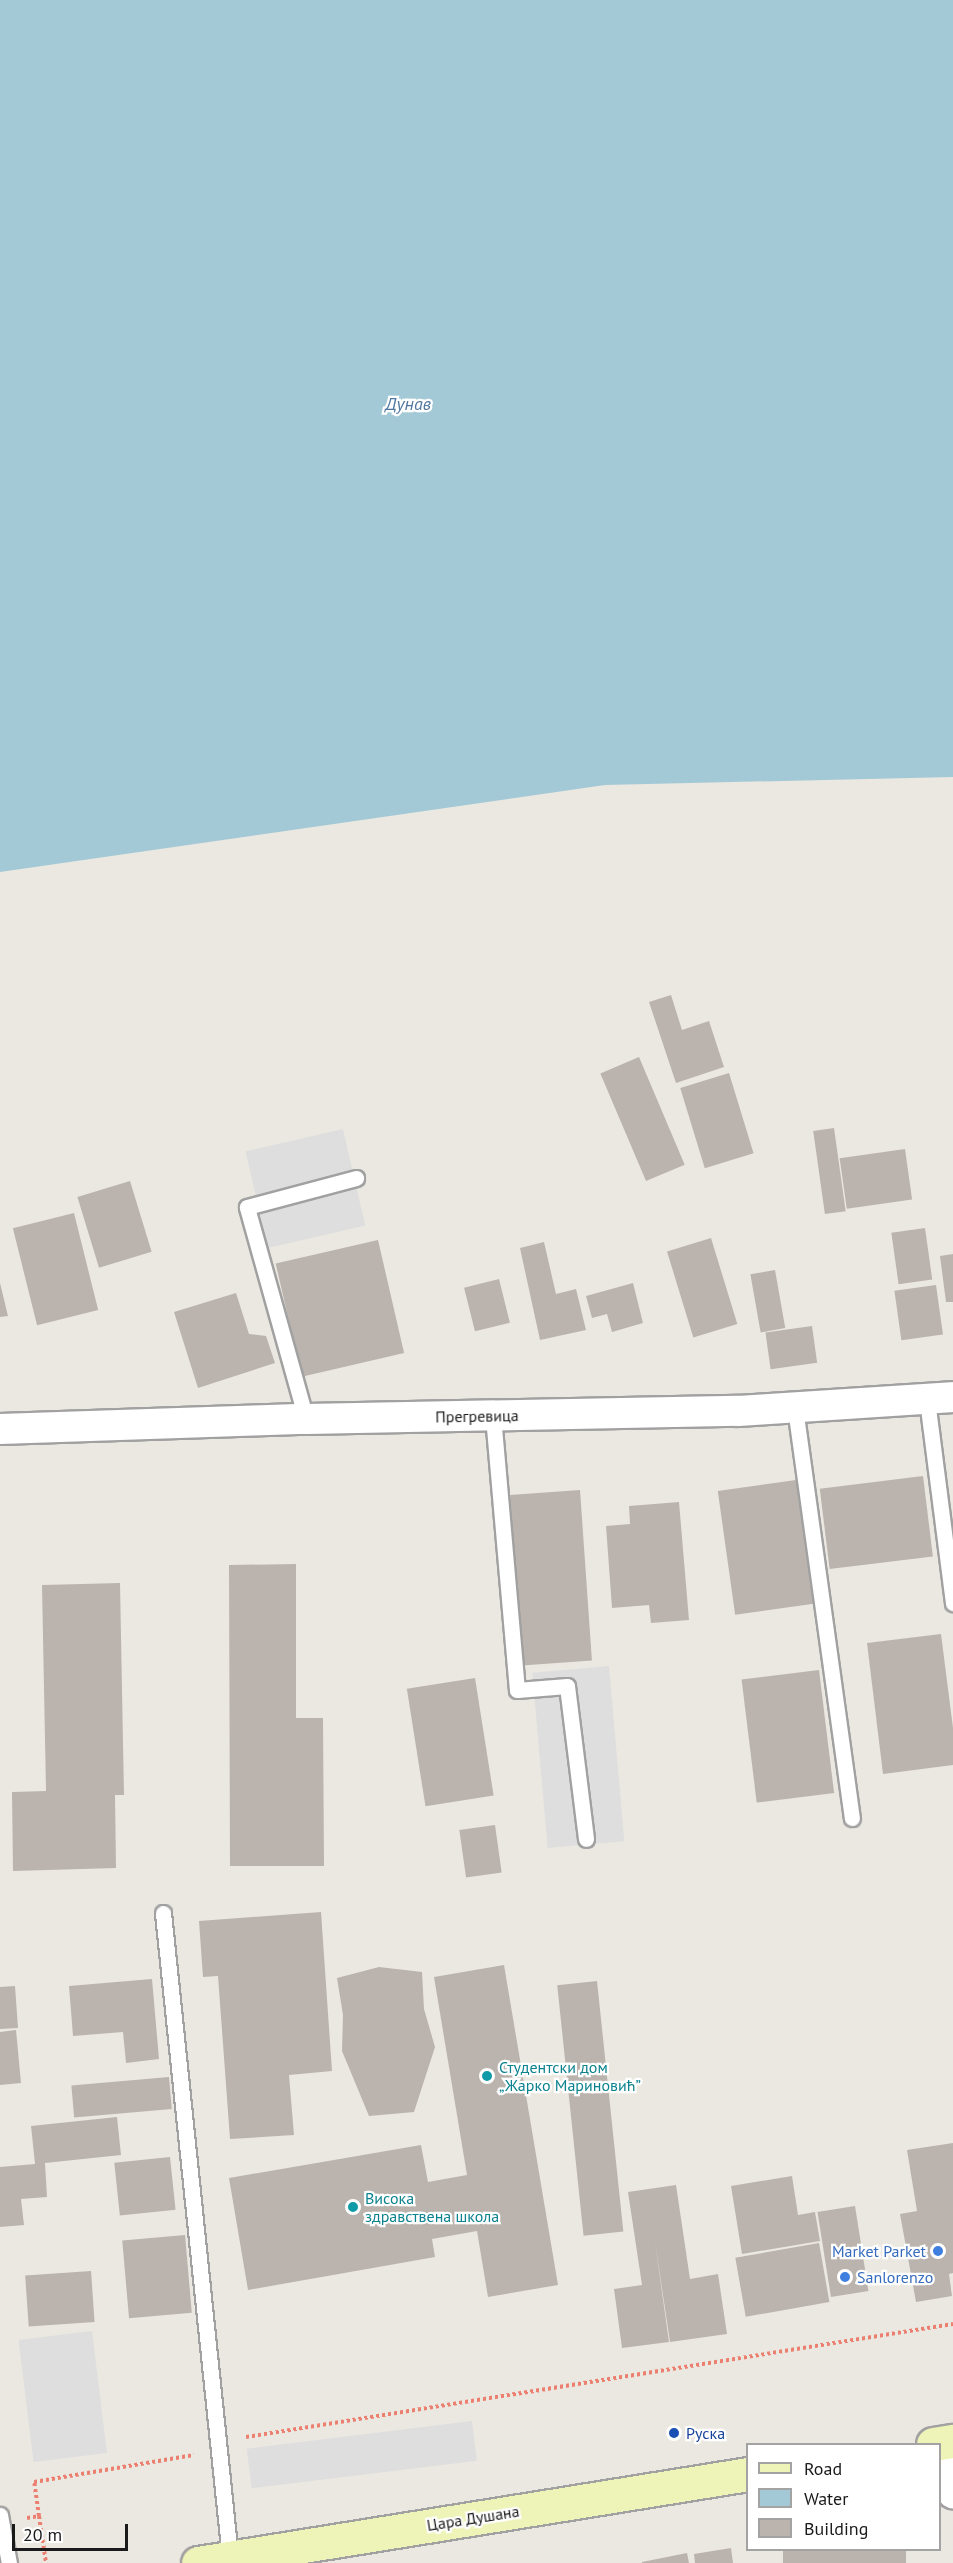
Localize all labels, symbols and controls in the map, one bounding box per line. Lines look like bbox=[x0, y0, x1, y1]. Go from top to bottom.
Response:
water label: Дунав bbox=[385, 393, 431, 415]
street label: Прегревица bbox=[435, 1406, 519, 1426]
place label: Студентски дом „Жарко Мариновић” bbox=[499, 2057, 641, 2095]
marker: Студентски дом „Жарко Мариновић” bbox=[480, 2069, 494, 2083]
place label: Висока здравствена школа bbox=[365, 2188, 499, 2226]
marker: Висока здравствена школа bbox=[346, 2200, 360, 2214]
place label: Market Parket bbox=[832, 2241, 926, 2261]
marker: Market Parket bbox=[931, 2244, 945, 2258]
place label: Sanlorenzo bbox=[857, 2267, 933, 2287]
marker: Sanlorenzo bbox=[838, 2270, 852, 2284]
place label: Руска bbox=[686, 2423, 725, 2443]
marker: Руска bbox=[667, 2426, 681, 2440]
legend bbox=[746, 2443, 941, 2551]
text: Road bbox=[804, 2457, 842, 2480]
text: Water bbox=[804, 2487, 848, 2510]
street label: Цара Душана bbox=[425, 2501, 521, 2535]
scale bar bbox=[15, 2512, 130, 2550]
text: Building bbox=[804, 2517, 868, 2540]
text: 20 m bbox=[23, 2523, 62, 2546]

